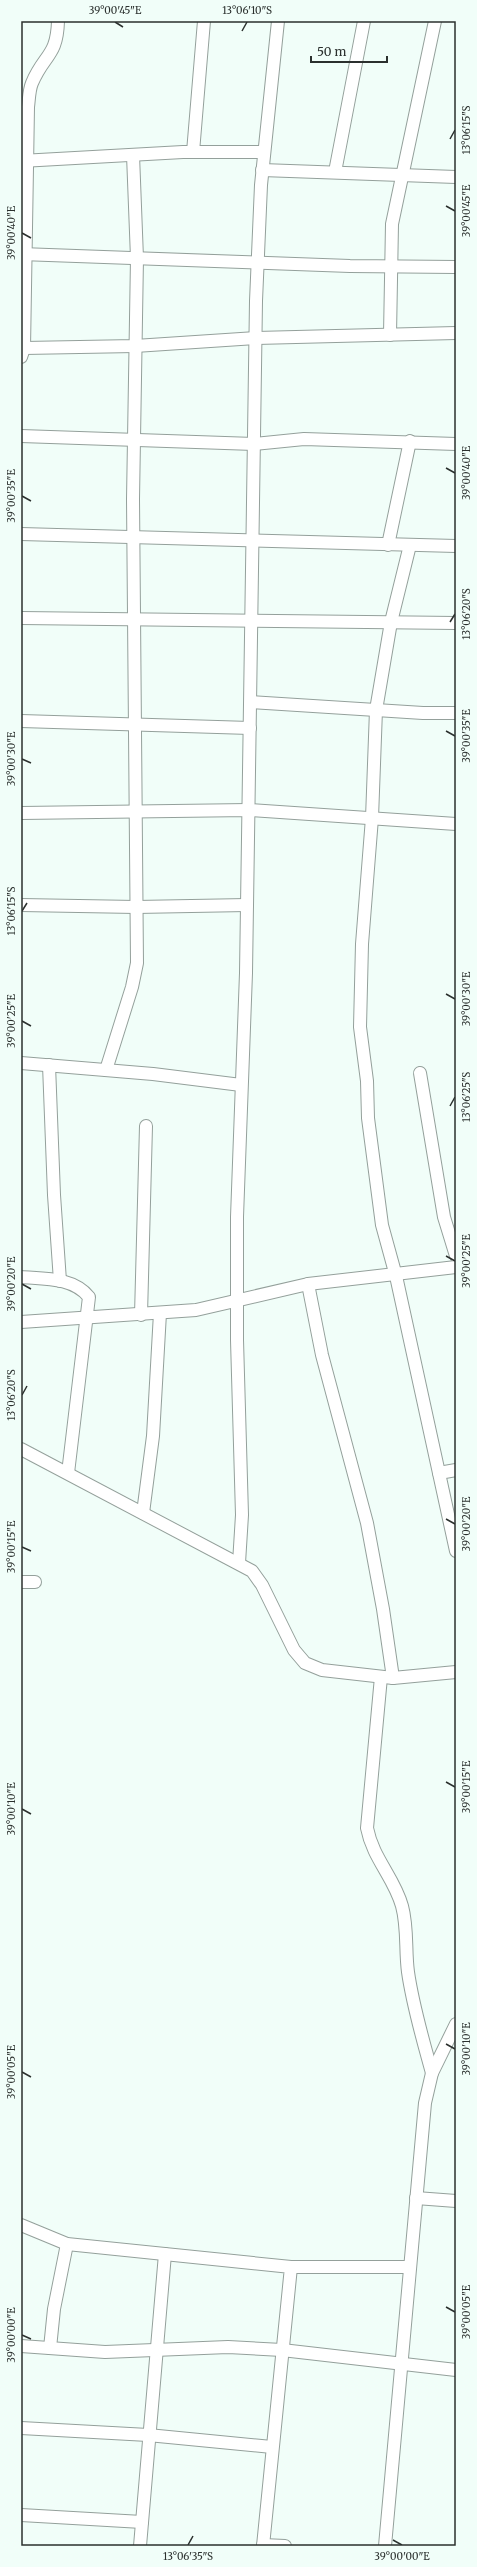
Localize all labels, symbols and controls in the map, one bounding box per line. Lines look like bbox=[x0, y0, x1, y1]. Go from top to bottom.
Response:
text: 39°00'45"E bbox=[89, 4, 142, 17]
text: 13°06'10"S bbox=[222, 4, 272, 17]
scale bar bbox=[311, 38, 387, 64]
text: 50 m bbox=[317, 44, 346, 59]
text: 13°06'15"S bbox=[460, 105, 473, 155]
text: 39°00'45"E bbox=[460, 184, 473, 237]
text: 39°00'40"E bbox=[5, 205, 18, 260]
text: 39°00'40"E bbox=[460, 445, 473, 500]
text: 39°00'35"E bbox=[5, 469, 18, 523]
text: 13°06'20"S bbox=[460, 588, 473, 640]
text: 39°00'35"E bbox=[460, 709, 473, 763]
text: 39°00'30"E bbox=[5, 731, 18, 786]
text: 13°06'15"S bbox=[5, 886, 18, 936]
text: 39°00'30"E bbox=[460, 971, 473, 1026]
text: 39°00'25"E bbox=[5, 993, 18, 1048]
text: 13°06'25"S bbox=[460, 1072, 473, 1122]
text: 39°00'25"E bbox=[460, 1233, 473, 1288]
text: 39°00'20"E bbox=[5, 1256, 18, 1311]
text: 13°06'20"S bbox=[5, 1369, 18, 1421]
text: 39°00'20"E bbox=[460, 1496, 473, 1551]
text: 39°00'15"E bbox=[5, 1520, 18, 1573]
text: 39°00'15"E bbox=[460, 1760, 473, 1813]
text: 39°00'10"E bbox=[5, 1782, 18, 1836]
text: 39°00'10"E bbox=[460, 2022, 473, 2076]
text: 39°00'05"E bbox=[5, 2044, 18, 2099]
text: 39°00'05"E bbox=[460, 2284, 473, 2339]
text: 39°00'00"E bbox=[5, 2307, 18, 2363]
text: 13°06'35"S bbox=[163, 2550, 213, 2563]
text: 39°00'00"E bbox=[374, 2550, 430, 2563]

